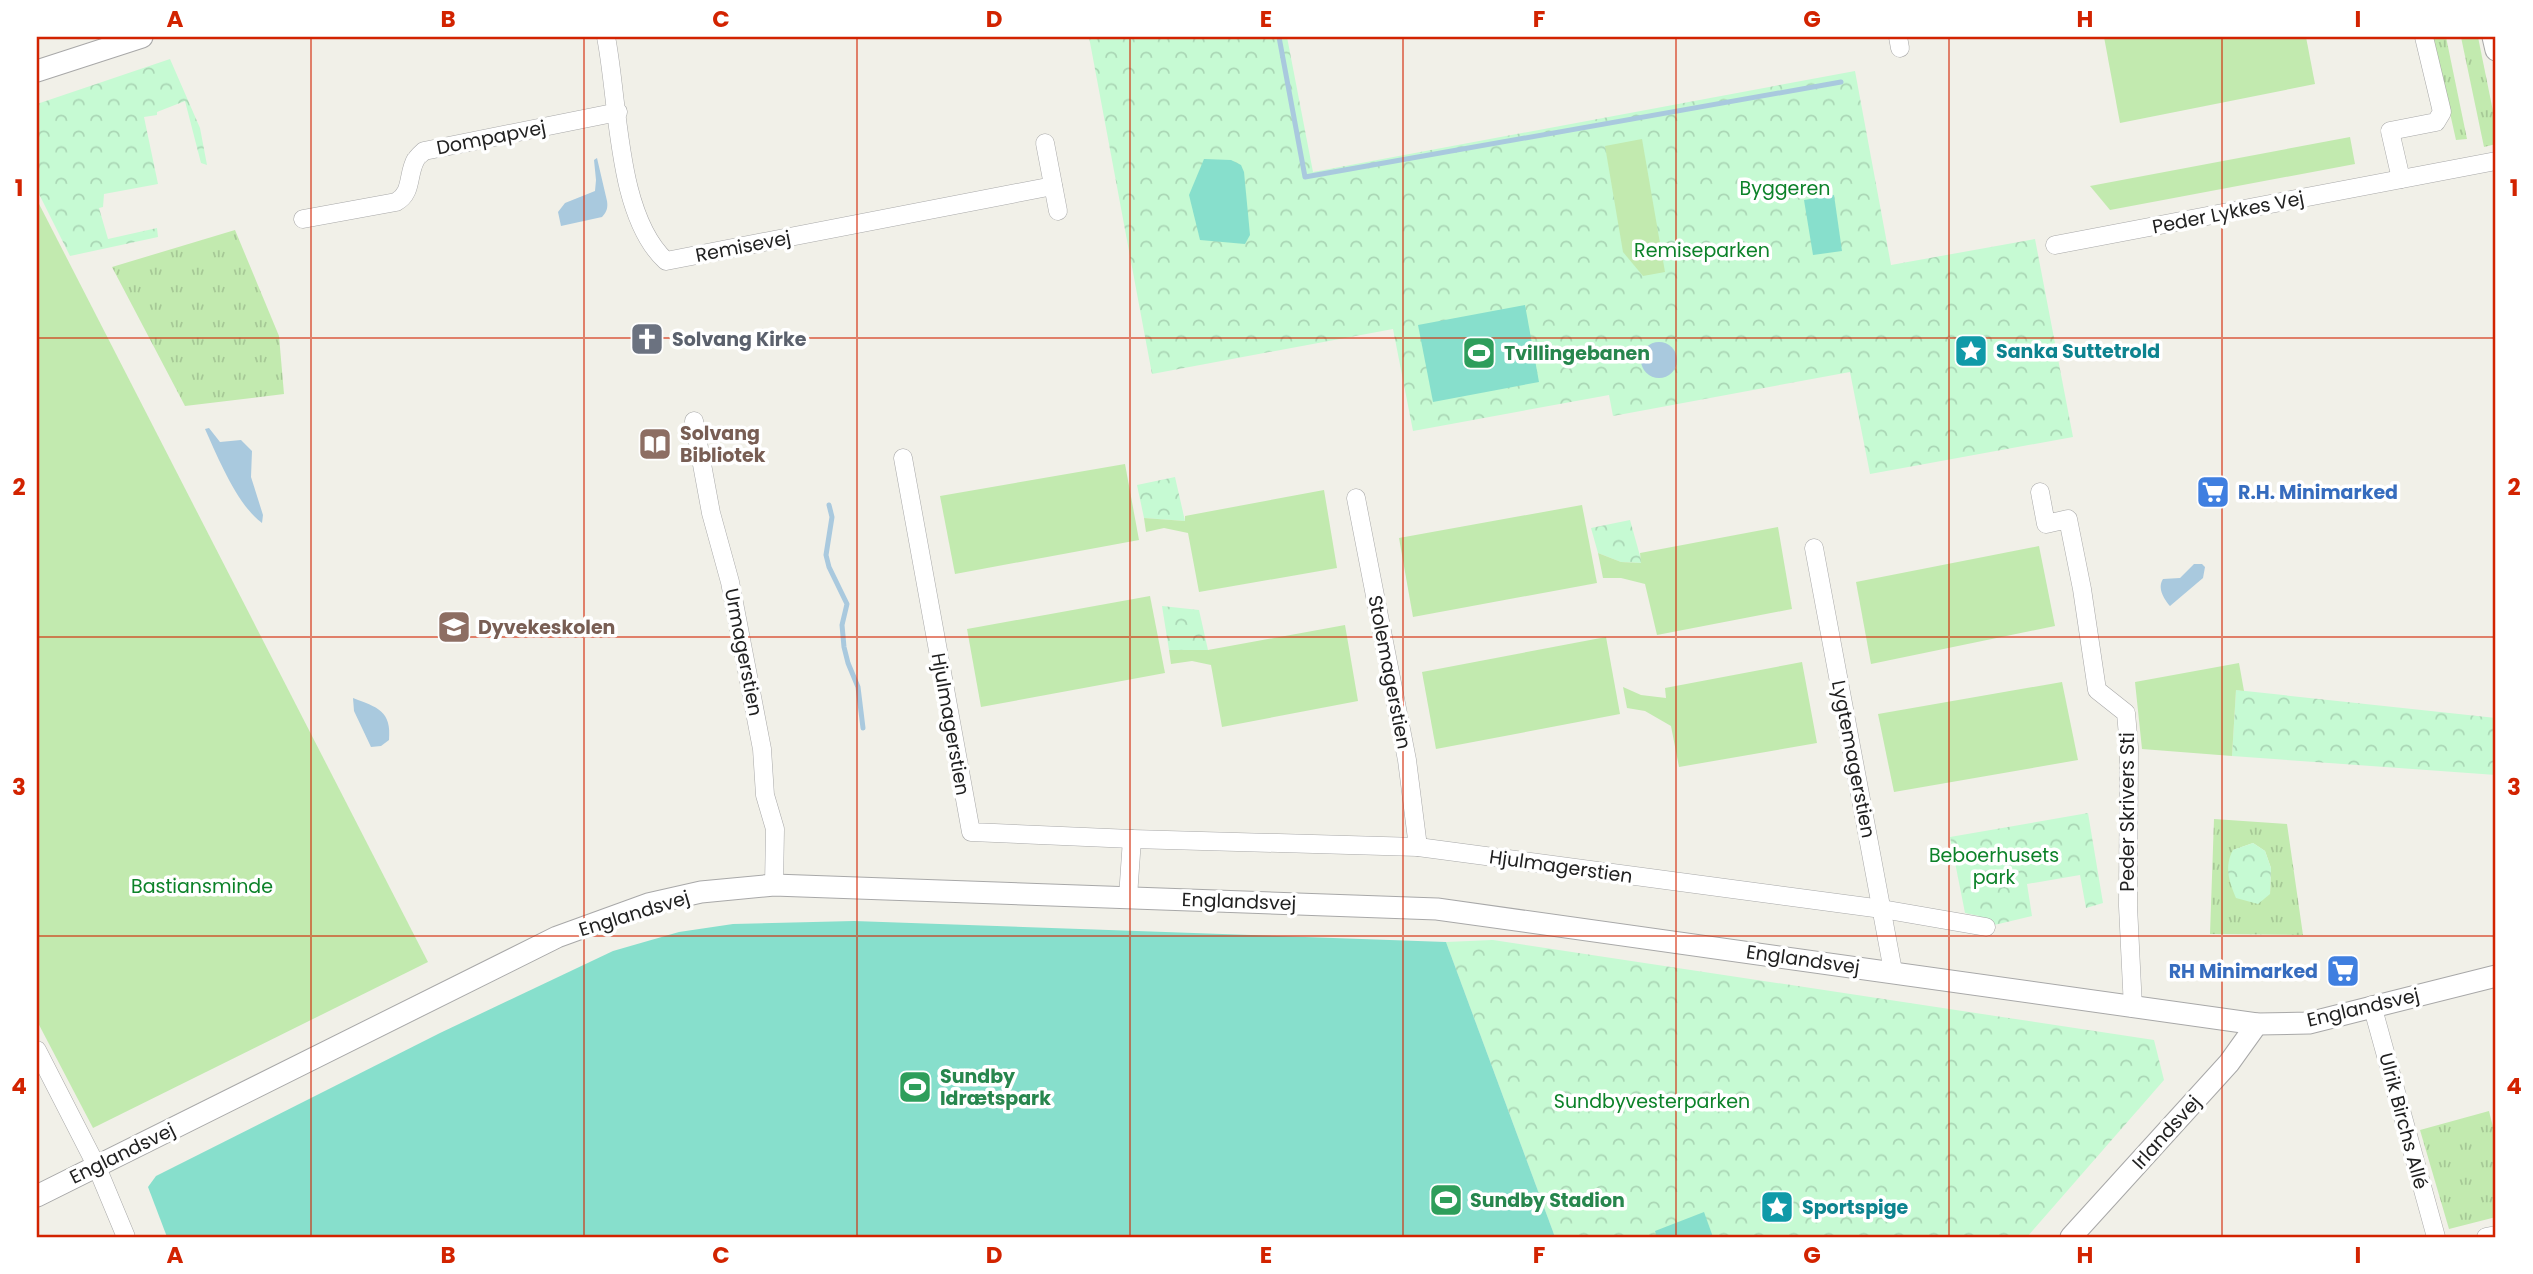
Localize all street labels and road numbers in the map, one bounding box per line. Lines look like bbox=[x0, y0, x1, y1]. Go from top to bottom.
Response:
street label: Dompapvej bbox=[434, 114, 548, 161]
street label: Peder Lykkes Vej bbox=[2150, 185, 2306, 240]
street label: Remisevej bbox=[693, 224, 793, 269]
street label: Urmagerstien bbox=[718, 586, 769, 718]
street label: Stolemagerstien bbox=[1361, 593, 1418, 751]
street label: Hjulmagerstien bbox=[925, 651, 976, 797]
street label: Lygtemagerstien bbox=[1825, 678, 1882, 840]
street label: Peder Skrivers Sti bbox=[2114, 732, 2141, 892]
street label: Hjulmagerstien bbox=[1488, 843, 1634, 890]
street label: Englandsvej bbox=[576, 884, 693, 943]
street label: Englandsvej bbox=[1181, 886, 1297, 917]
street label: Englandsvej bbox=[1744, 938, 1861, 981]
street label: Englandsvej bbox=[2304, 981, 2422, 1034]
street label: Ulrik Birchs Allé bbox=[2372, 1050, 2435, 1192]
street label: Irlandsvej bbox=[2126, 1089, 2207, 1175]
street label: Englandsvej bbox=[65, 1116, 180, 1191]

